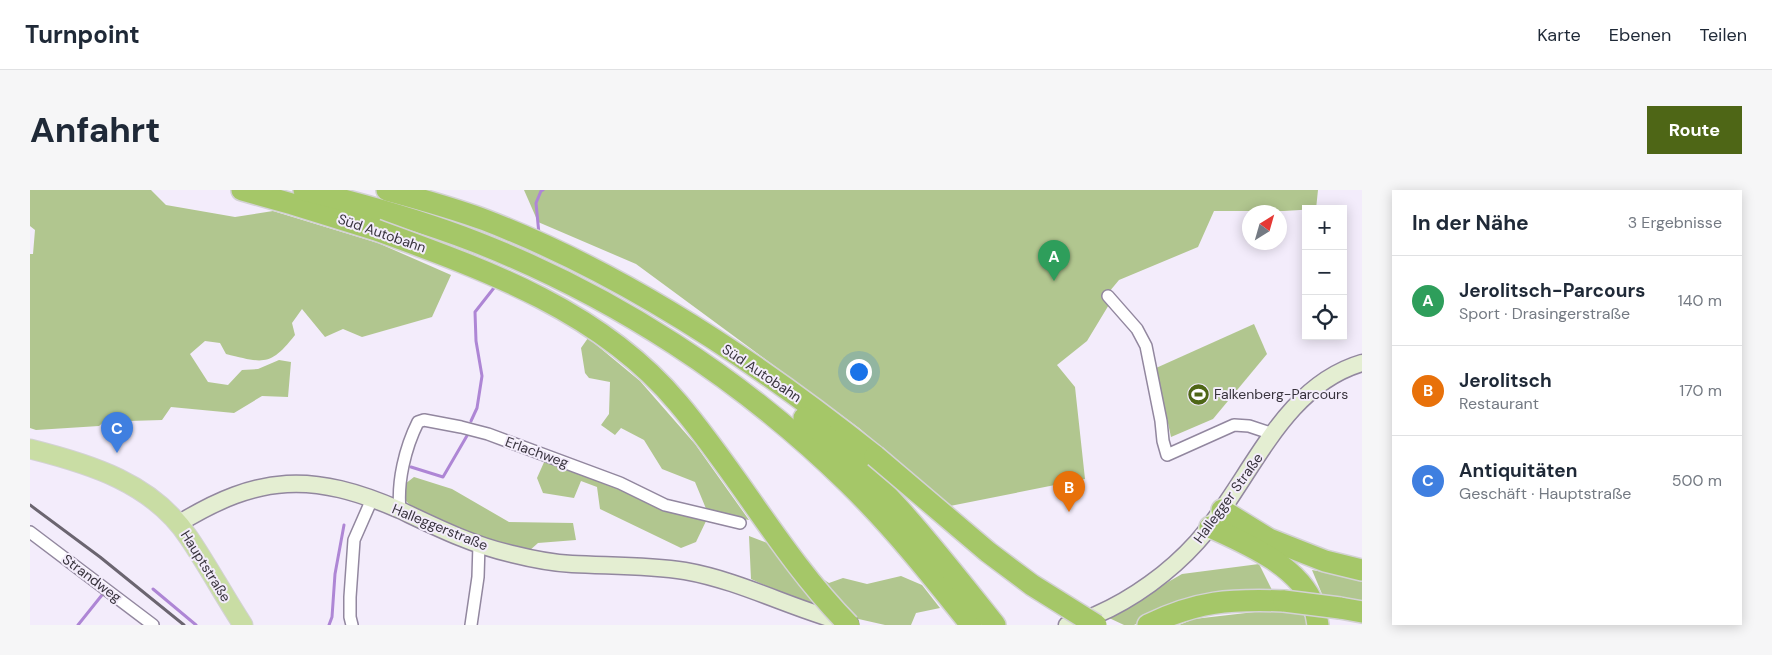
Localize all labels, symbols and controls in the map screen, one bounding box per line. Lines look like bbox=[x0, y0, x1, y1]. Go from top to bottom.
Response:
text: Turnpoint bbox=[25, 19, 140, 50]
text: Karte bbox=[1537, 23, 1581, 47]
text: Ebenen bbox=[1609, 23, 1671, 47]
text: Teilen bbox=[1699, 23, 1747, 47]
button: Route bbox=[1647, 106, 1742, 154]
text: Anfahrt bbox=[30, 107, 160, 153]
north arrow bbox=[1242, 205, 1287, 250]
map controls bbox=[1302, 205, 1347, 340]
button: + bbox=[1302, 205, 1347, 250]
text: In der Nähe bbox=[1412, 209, 1529, 237]
street label: Süd Autobahn bbox=[336, 210, 428, 256]
text: 3 Ergebnisse bbox=[1628, 212, 1722, 233]
pin: A bbox=[1038, 240, 1070, 281]
button: − bbox=[1302, 250, 1347, 295]
text: Jerolitsch-Parcours bbox=[1459, 278, 1645, 303]
text: A bbox=[1422, 290, 1434, 311]
text: 140 m bbox=[1678, 290, 1722, 311]
button: locate bbox=[1302, 295, 1347, 340]
text: Sport · Drasingerstraße bbox=[1459, 303, 1630, 324]
street label: Süd Autobahn bbox=[719, 340, 805, 406]
your location bbox=[846, 359, 872, 385]
text: Jerolitsch bbox=[1459, 368, 1552, 393]
text: B bbox=[1423, 380, 1433, 401]
text: 170 m bbox=[1679, 380, 1722, 401]
sports icon: Falkenberg-Parcours bbox=[1186, 382, 1210, 406]
place label: Falkenberg-Parcours bbox=[1214, 385, 1348, 403]
text: Restaurant bbox=[1459, 393, 1539, 414]
pin: C bbox=[101, 412, 133, 453]
street label: Erlachweg bbox=[503, 432, 571, 472]
street label: Hallegger Straße bbox=[1189, 449, 1267, 547]
text: Antiquitäten bbox=[1459, 458, 1577, 483]
text: C bbox=[1422, 470, 1434, 491]
text: 500 m bbox=[1672, 470, 1722, 491]
pin: B bbox=[1053, 471, 1085, 512]
text: Geschäft · Hauptstraße bbox=[1459, 483, 1631, 504]
street label: Halleggerstraße bbox=[389, 500, 491, 554]
street label: Hauptstraße bbox=[177, 527, 235, 605]
street label: Strandweg bbox=[59, 550, 125, 606]

